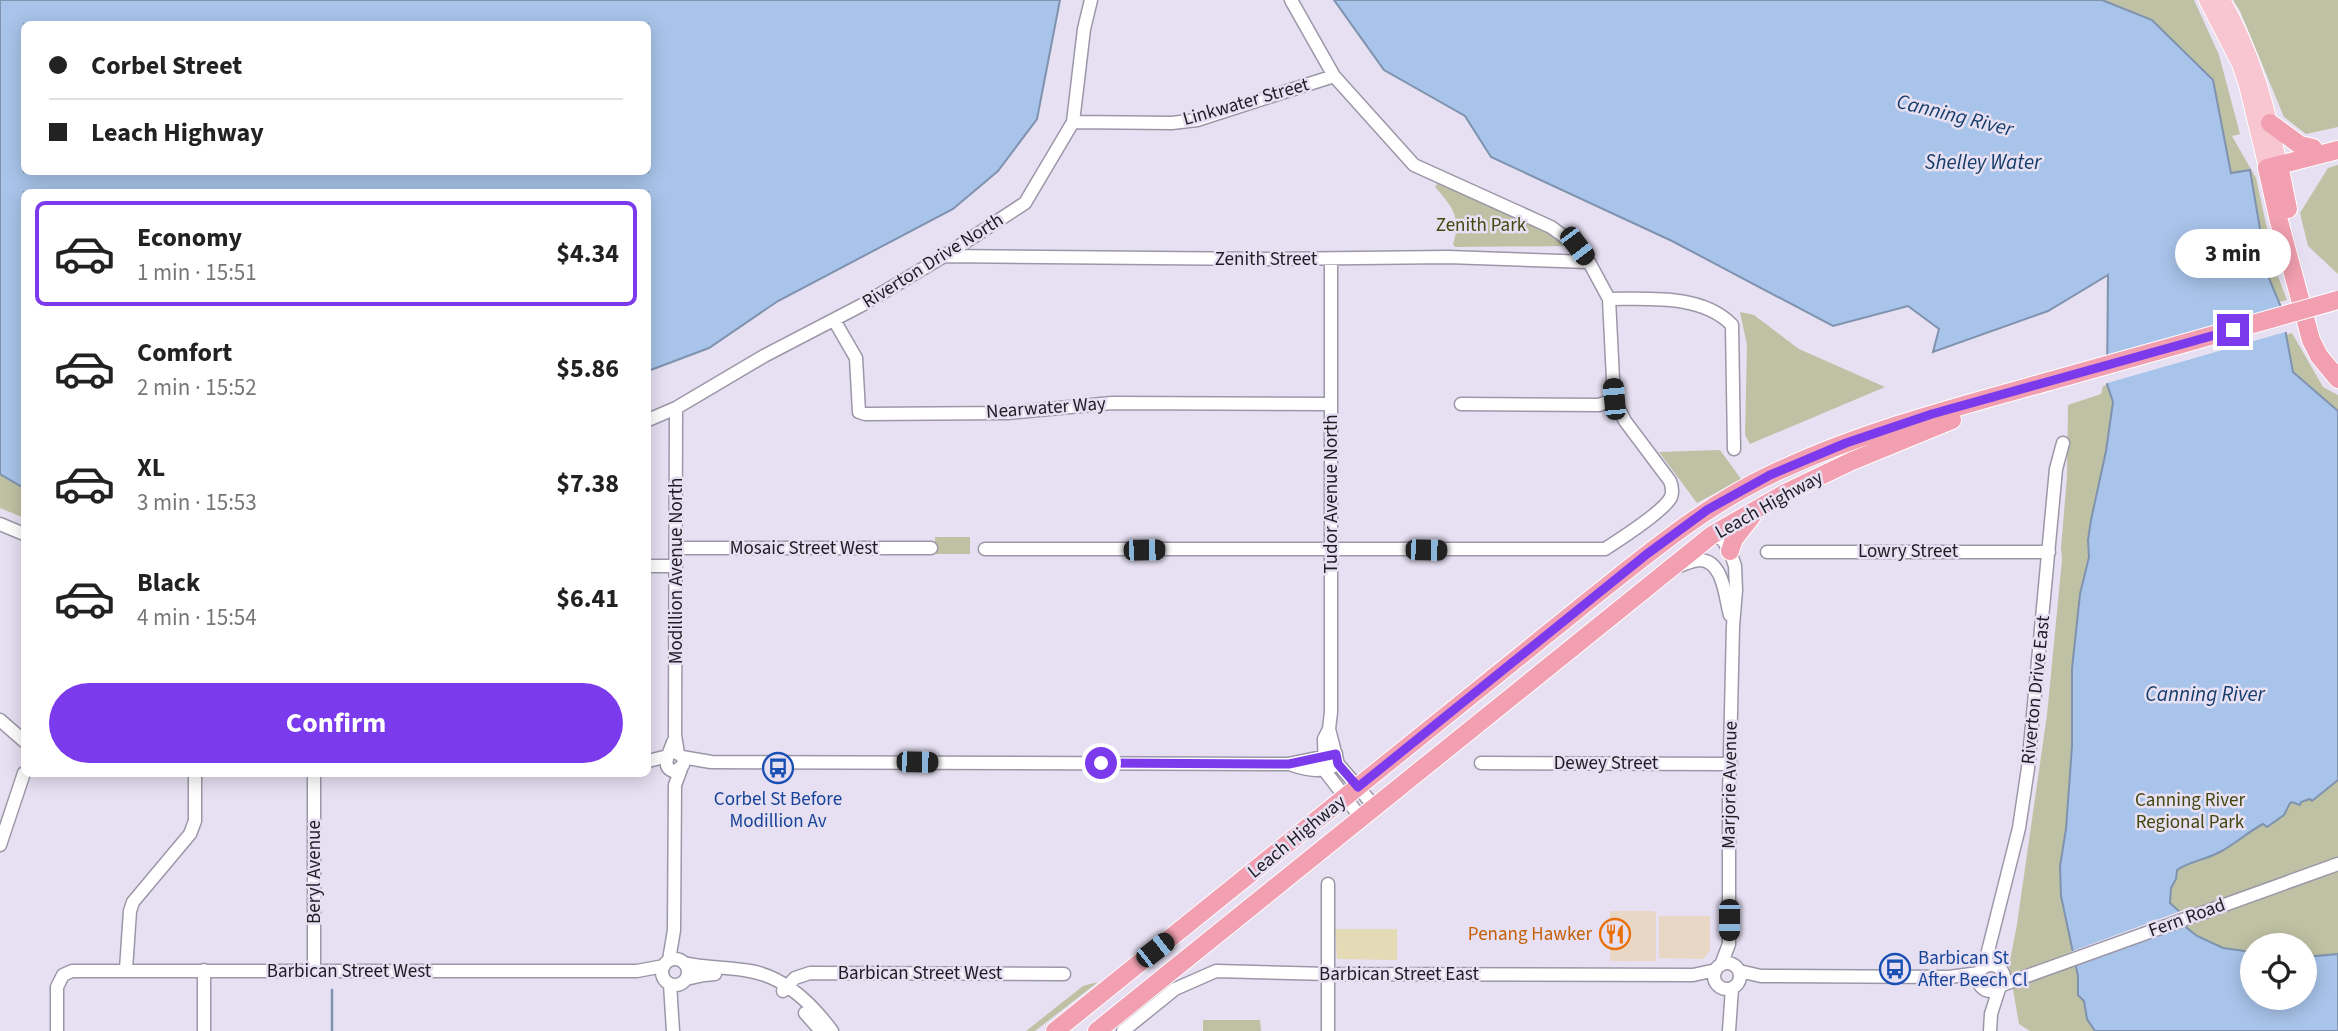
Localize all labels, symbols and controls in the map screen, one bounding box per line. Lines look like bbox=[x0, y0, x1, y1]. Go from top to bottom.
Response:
text: Corbel Street bbox=[91, 47, 242, 84]
street label: Linkwater Street bbox=[1180, 71, 1313, 133]
water label: Canning River bbox=[1893, 86, 2017, 144]
text: Leach Highway bbox=[91, 114, 264, 151]
water label: Shelley Water bbox=[1925, 147, 2042, 177]
street label: Riverton Drive North bbox=[857, 207, 1009, 315]
park label: Zenith Park bbox=[1436, 212, 1527, 239]
text: Economy bbox=[137, 219, 242, 256]
icon: car bbox=[53, 222, 116, 285]
car bbox=[1556, 223, 1599, 269]
callout: 3 min bbox=[2175, 229, 2291, 278]
text: $4.34 bbox=[556, 235, 619, 272]
text: 3 min bbox=[2205, 237, 2261, 270]
street label: Zenith Street bbox=[1215, 246, 1318, 273]
text: 1 min · 15:51 bbox=[137, 256, 257, 289]
route end bbox=[2217, 314, 2249, 346]
text: Comfort bbox=[137, 334, 232, 371]
icon: car bbox=[53, 337, 116, 400]
text: $5.86 bbox=[556, 350, 619, 387]
text: 2 min · 15:52 bbox=[137, 371, 257, 404]
car bbox=[1602, 377, 1627, 421]
street label: Nearwater Way bbox=[985, 390, 1107, 426]
street label: Tudor Avenue North bbox=[1318, 414, 1345, 574]
text: XL bbox=[137, 449, 165, 486]
icon: car bbox=[53, 452, 116, 515]
street label: Leach Highway bbox=[1710, 464, 1828, 546]
text: $7.38 bbox=[556, 465, 619, 502]
street label: Modillion Avenue North bbox=[663, 478, 690, 664]
text: 3 min · 15:53 bbox=[137, 486, 257, 519]
street label: Mosaic Street West bbox=[730, 535, 879, 562]
street label: Lowry Street bbox=[1858, 538, 1959, 565]
car bbox=[1123, 539, 1166, 561]
car bbox=[1405, 539, 1448, 561]
text: Black bbox=[137, 564, 200, 601]
icon: car bbox=[53, 567, 116, 630]
text: $6.41 bbox=[556, 580, 619, 617]
text: 4 min · 15:54 bbox=[137, 601, 257, 634]
street label: Riverton Drive East bbox=[2015, 614, 2057, 766]
water label: Canning River bbox=[2145, 679, 2266, 709]
button: Confirm bbox=[49, 683, 623, 763]
street label: Marjorie Avenue bbox=[1715, 721, 1745, 849]
route start bbox=[1085, 747, 1117, 779]
street label: Dewey Street bbox=[1554, 750, 1659, 777]
bus stop icon: Corbel St Before Modillion Av bbox=[761, 751, 795, 785]
car bbox=[896, 751, 939, 773]
place label: Corbel St Before Modillion Av bbox=[714, 786, 842, 835]
park label: Canning River Regional Park bbox=[2135, 787, 2245, 836]
street label: Leach Highway bbox=[1242, 789, 1352, 885]
street label: Beryl Avenue bbox=[301, 820, 328, 924]
street label: Fern Road bbox=[2145, 892, 2229, 944]
car bbox=[1719, 899, 1740, 941]
restaurant icon: Penang Hawker bbox=[1598, 917, 1632, 951]
place label: Penang Hawker bbox=[1468, 921, 1592, 948]
car bbox=[1132, 929, 1179, 971]
map controls bbox=[2240, 933, 2317, 1010]
button: locate bbox=[2240, 933, 2317, 1010]
place label: Barbican St After Beech Cl bbox=[1918, 945, 2028, 994]
bus stop icon: Barbican St After Beech Cl bbox=[1878, 952, 1912, 986]
street label: Barbican Street West bbox=[267, 958, 432, 985]
street label: Barbican Street West bbox=[838, 960, 1003, 987]
street label: Barbican Street East bbox=[1319, 961, 1479, 988]

